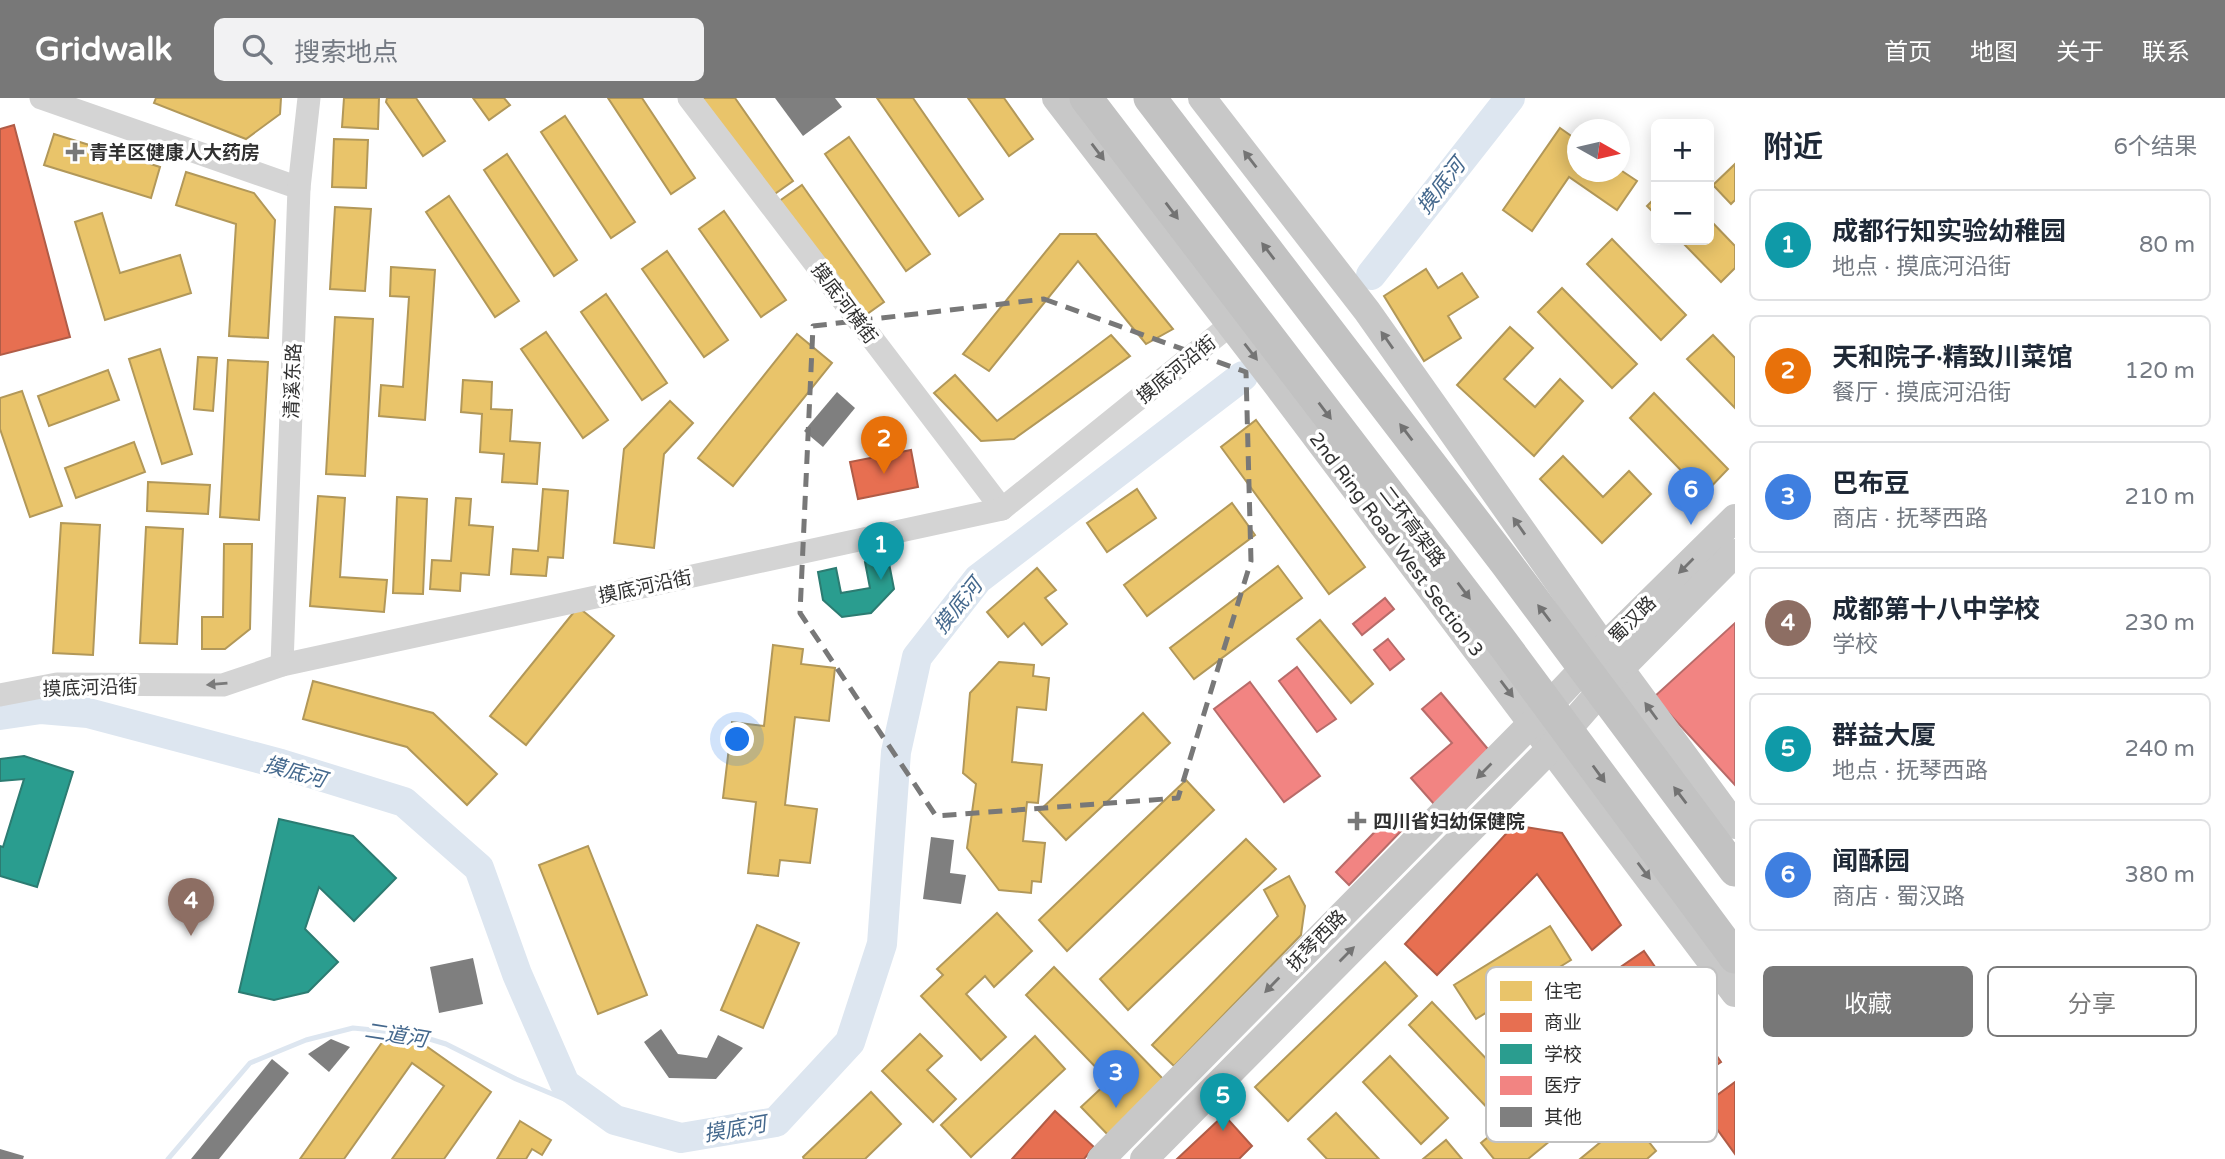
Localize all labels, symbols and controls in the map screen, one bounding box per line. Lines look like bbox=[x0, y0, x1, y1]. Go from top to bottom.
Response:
search box bbox=[214, 18, 704, 81]
text: Gridwalk bbox=[35, 30, 172, 69]
icon: search bbox=[238, 30, 276, 68]
text: 搜索地点 bbox=[294, 37, 398, 68]
text: 首页 bbox=[1884, 38, 1932, 67]
text: 地图 bbox=[1970, 38, 2018, 67]
text: 关于 bbox=[2056, 38, 2104, 67]
text: 联系 bbox=[2142, 38, 2190, 67]
north arrow bbox=[1567, 119, 1630, 182]
map controls bbox=[1651, 119, 1714, 245]
button: + bbox=[1651, 119, 1714, 182]
text: 附近 bbox=[1763, 129, 1823, 166]
text: 6个结果 bbox=[2114, 133, 2197, 161]
place label: 青羊区健康人大药房 bbox=[89, 142, 260, 164]
one-way arrow bbox=[1090, 143, 1104, 161]
marker: 青羊区健康人大药房 bbox=[67, 144, 83, 160]
one-way arrow bbox=[1243, 150, 1257, 168]
water label: 摸底河 bbox=[1412, 151, 1473, 219]
button: − bbox=[1651, 182, 1714, 245]
one-way arrow bbox=[1165, 201, 1180, 219]
text: 成都行知实验幼稚园 bbox=[1832, 216, 2066, 247]
text: 1 bbox=[1781, 231, 1795, 259]
text: 80 m bbox=[2139, 231, 2195, 259]
one-way arrow bbox=[1260, 243, 1275, 261]
text: 地点 · 摸底河沿街 bbox=[1832, 253, 2011, 281]
street label: 摸底河横街 bbox=[807, 259, 882, 348]
street label: 摸底河沿街 bbox=[1133, 331, 1220, 408]
one-way arrow bbox=[1380, 331, 1394, 349]
text: 天和院子·精致川菜馆 bbox=[1832, 342, 2073, 373]
street label: 清溪东路 bbox=[281, 343, 305, 419]
one-way arrow bbox=[1243, 343, 1258, 361]
text: 2 bbox=[1781, 357, 1795, 385]
text: 120 m bbox=[2125, 357, 2195, 385]
text: 餐厅 · 摸底河沿街 bbox=[1832, 379, 2011, 407]
one-way arrow bbox=[1318, 401, 1333, 419]
pin: 2 bbox=[861, 416, 907, 474]
one-way arrow bbox=[1399, 423, 1413, 441]
street label: 2nd Ring Road West Section 3 bbox=[1305, 428, 1488, 661]
pin: 6 bbox=[1668, 467, 1714, 525]
text: 巴布豆 bbox=[1832, 468, 1910, 499]
street label: 二环高架路 bbox=[1375, 482, 1450, 571]
text: 3 bbox=[1781, 483, 1795, 511]
text: 210 m bbox=[2125, 483, 2195, 511]
text: 商店 · 抚琴西路 bbox=[1832, 505, 1988, 533]
one-way arrow bbox=[1512, 517, 1526, 535]
pin: 1 bbox=[858, 522, 904, 580]
one-way arrow bbox=[1678, 557, 1695, 574]
street label: 摸底河沿街 bbox=[596, 566, 694, 608]
water label: 摸底河 bbox=[929, 571, 990, 639]
one-way arrow bbox=[1456, 582, 1471, 600]
street label: 蜀汉路 bbox=[1605, 592, 1661, 648]
text: 成都第十八中学校 bbox=[1832, 594, 2040, 625]
one-way arrow bbox=[1537, 604, 1551, 622]
text: 4 bbox=[1781, 609, 1795, 637]
text: 230 m bbox=[2125, 609, 2195, 637]
text: 学校 bbox=[1832, 631, 1878, 659]
street label: 摸底河沿街 bbox=[42, 675, 138, 701]
one-way arrow bbox=[206, 679, 228, 690]
one-way arrow bbox=[1500, 680, 1514, 699]
one-way arrow bbox=[1644, 702, 1658, 720]
text: 群益大厦 bbox=[1832, 720, 1936, 751]
your location bbox=[720, 722, 754, 756]
text: 5 bbox=[1781, 735, 1795, 763]
text: 240 m bbox=[2125, 735, 2195, 763]
water label: 摸底河 bbox=[261, 752, 332, 794]
text: 地点 · 抚琴西路 bbox=[1832, 757, 1988, 785]
one-way arrow bbox=[1476, 762, 1493, 778]
one-way arrow bbox=[1592, 765, 1606, 783]
one-way arrow bbox=[1672, 787, 1687, 805]
marker: 四川省妇幼保健院 bbox=[1347, 811, 1367, 831]
place label: 四川省妇幼保健院 bbox=[1373, 811, 1525, 833]
text: 闻酥园 bbox=[1832, 846, 1910, 877]
text: 6 bbox=[1781, 861, 1795, 889]
text: 380 m bbox=[2125, 861, 2195, 889]
one-way arrow bbox=[1636, 862, 1651, 880]
pin: 4 bbox=[168, 878, 214, 936]
text: 商店 · 蜀汉路 bbox=[1832, 883, 1965, 911]
street label: 抚琴西路 bbox=[1282, 906, 1351, 976]
one-way arrow bbox=[1339, 945, 1356, 962]
button: 收藏 bbox=[1763, 966, 1973, 1037]
button: 分享 bbox=[1987, 966, 2197, 1037]
legend bbox=[1486, 967, 1717, 1142]
one-way arrow bbox=[1265, 976, 1281, 993]
text: 住宅 bbox=[1544, 981, 1582, 1003]
text: 商业 bbox=[1544, 1012, 1582, 1034]
water label: 二道河 bbox=[363, 1018, 433, 1053]
text: 学校 bbox=[1544, 1044, 1582, 1066]
pin: 3 bbox=[1093, 1050, 1139, 1108]
pin: 5 bbox=[1200, 1073, 1246, 1131]
text: 医疗 bbox=[1544, 1075, 1582, 1097]
text: 其他 bbox=[1544, 1107, 1582, 1129]
water label: 摸底河 bbox=[702, 1111, 772, 1147]

